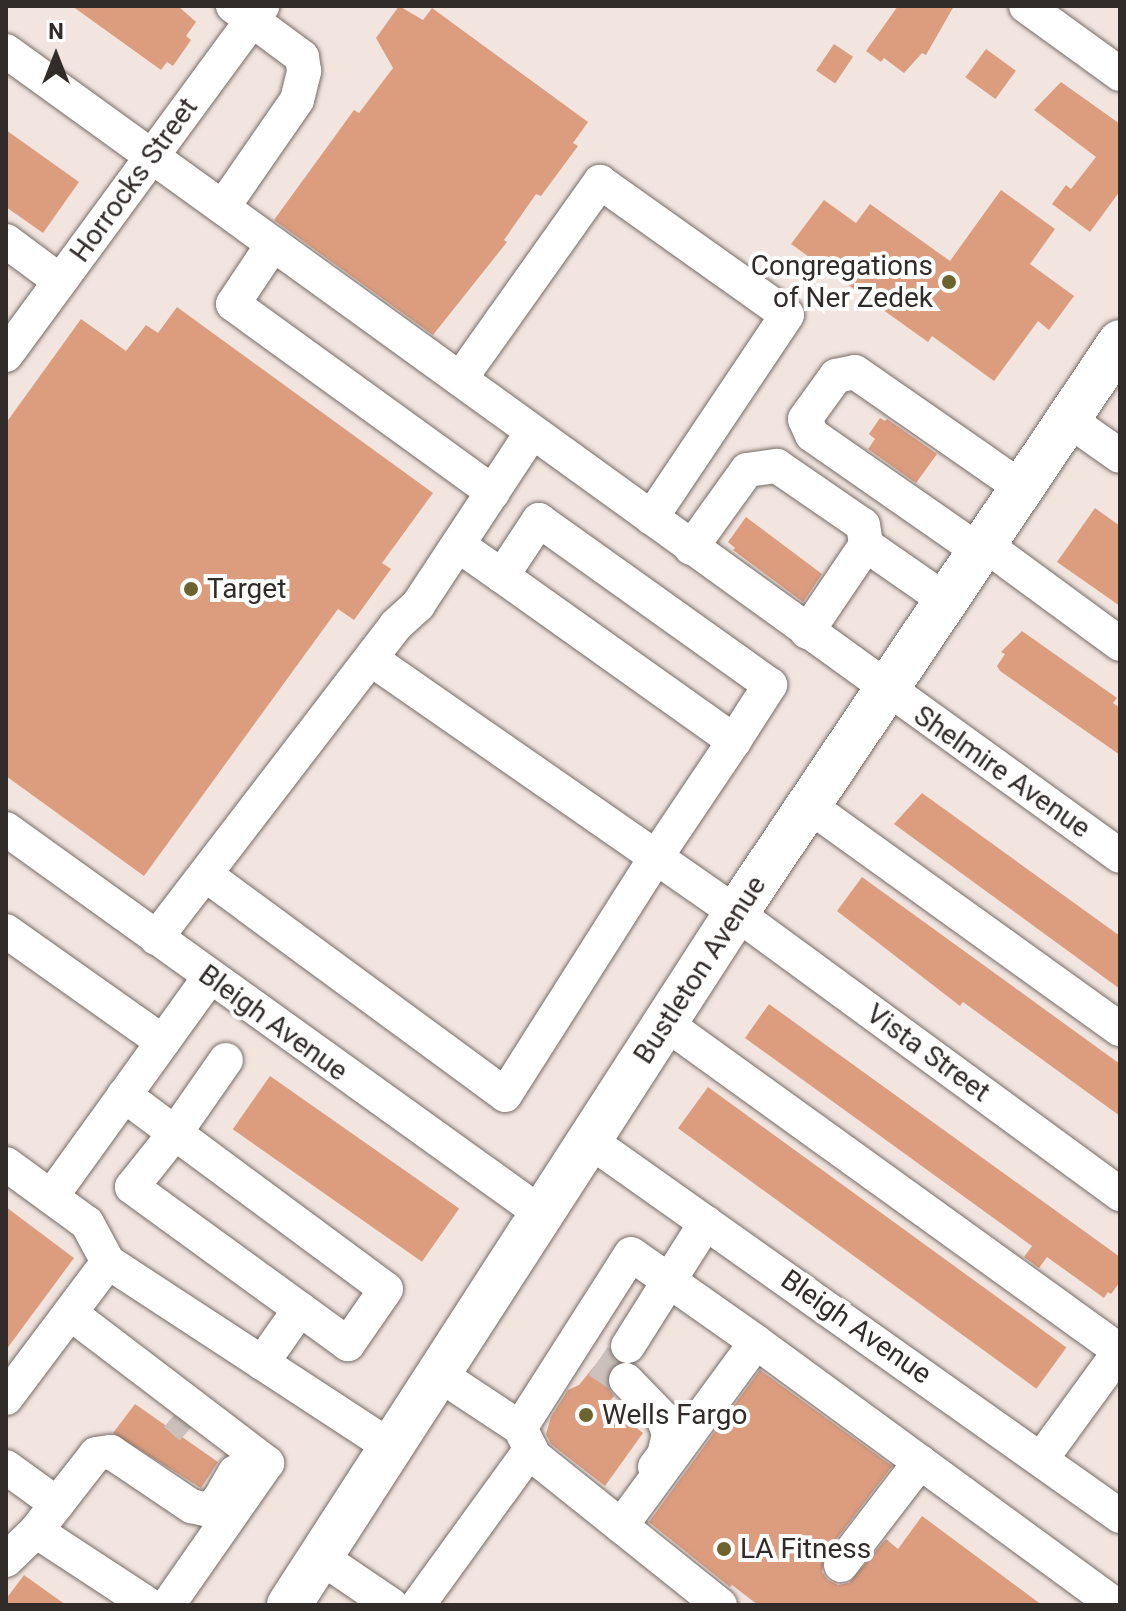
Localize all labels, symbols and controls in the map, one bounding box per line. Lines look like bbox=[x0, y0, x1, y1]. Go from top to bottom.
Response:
north arrow bbox=[16, 16, 96, 96]
text: N bbox=[48, 19, 64, 44]
street label: Horrocks Street bbox=[63, 91, 205, 269]
place label: Congregations of Ner Zedek bbox=[751, 249, 933, 315]
marker: Congregations of Ner Zedek bbox=[940, 273, 958, 291]
place label: Target bbox=[207, 572, 286, 606]
marker: Target bbox=[182, 580, 200, 598]
street label: Shelmire Avenue bbox=[907, 699, 1097, 845]
street label: Bustleton Avenue bbox=[627, 870, 773, 1070]
street label: Bleigh Avenue bbox=[192, 958, 354, 1088]
street label: Vista Street bbox=[860, 997, 996, 1109]
street label: Bleigh Avenue bbox=[774, 1263, 938, 1391]
place label: Wells Fargo bbox=[602, 1398, 747, 1432]
marker: Wells Fargo bbox=[577, 1406, 595, 1424]
place label: LA Fitness bbox=[740, 1532, 871, 1566]
marker: LA Fitness bbox=[715, 1540, 733, 1558]

